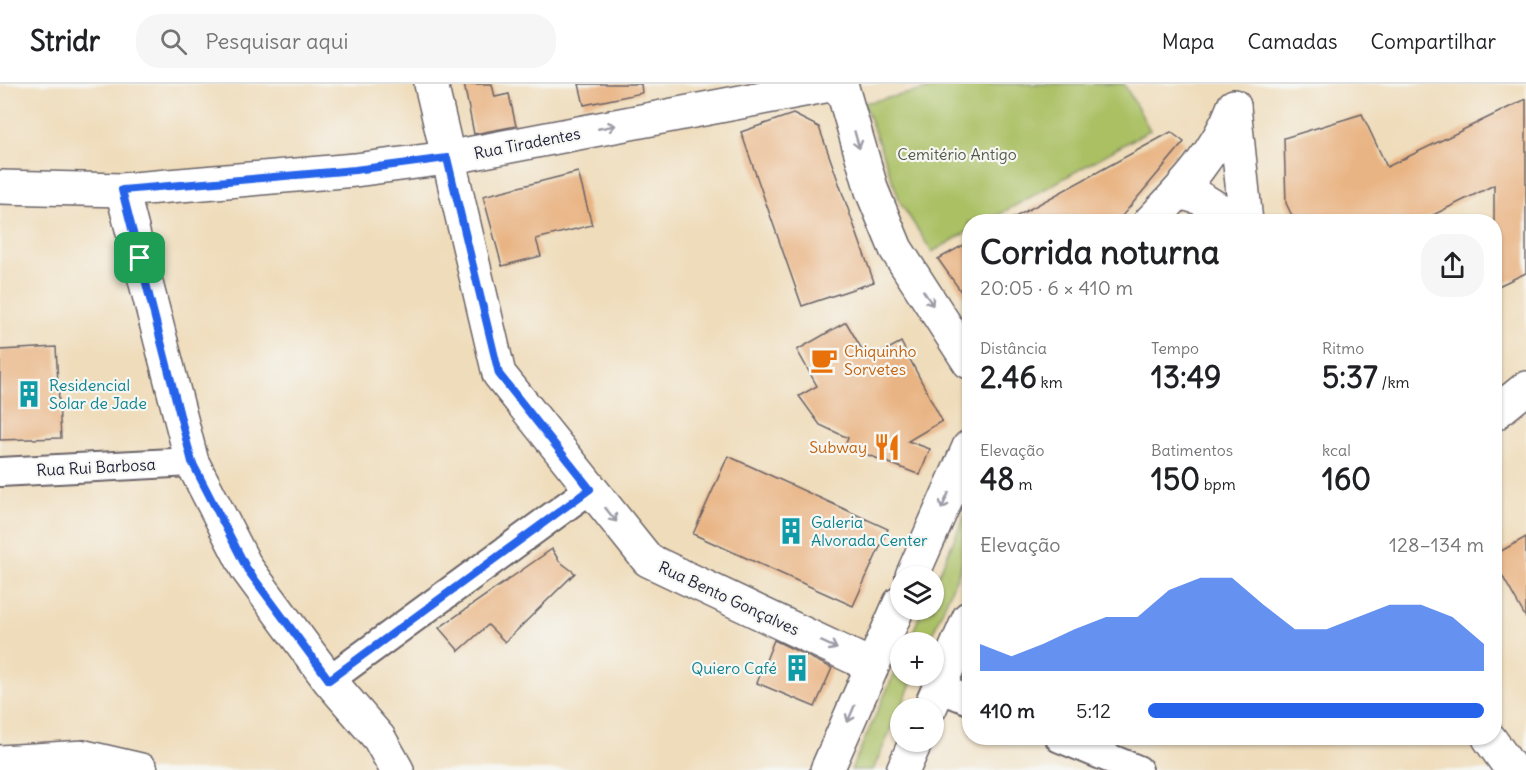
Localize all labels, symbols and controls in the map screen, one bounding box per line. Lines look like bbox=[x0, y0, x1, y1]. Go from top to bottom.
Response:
search box bbox=[136, 14, 556, 68]
text: Stridr bbox=[30, 23, 100, 59]
icon: search bbox=[157, 25, 190, 58]
text: Pesquisar aqui bbox=[205, 27, 349, 55]
text: Mapa bbox=[1162, 28, 1215, 55]
text: Camadas bbox=[1248, 28, 1337, 55]
text: Compartilhar bbox=[1370, 28, 1496, 55]
one-way arrow bbox=[597, 121, 617, 132]
street label: Rua Tiradentes bbox=[472, 123, 582, 163]
one-way arrow bbox=[852, 130, 864, 149]
park label: Cemitério Antigo bbox=[897, 144, 1017, 164]
text: Corrida noturna bbox=[980, 231, 1220, 273]
pin bbox=[114, 232, 165, 283]
button: share bbox=[1421, 234, 1484, 297]
icon: arrive bbox=[123, 241, 156, 274]
text: 20:05 · 6 × 410 m bbox=[980, 275, 1133, 300]
one-way arrow bbox=[922, 289, 934, 306]
text: Distância bbox=[980, 338, 1047, 358]
text: Tempo bbox=[1151, 338, 1199, 358]
text: Ritmo bbox=[1322, 338, 1364, 358]
place label: Chiquinho Sorvetes bbox=[844, 341, 917, 379]
cafe icon: Chiquinho Sorvetes bbox=[809, 345, 839, 375]
text: 2.46 bbox=[980, 358, 1037, 396]
text: 13:49 bbox=[1151, 358, 1221, 396]
text: 5:37 bbox=[1322, 358, 1378, 396]
text: km bbox=[1037, 372, 1063, 392]
text: /km bbox=[1378, 372, 1410, 392]
place label: Residencial Solar de Jade bbox=[49, 375, 147, 413]
building icon: Residencial Solar de Jade bbox=[14, 379, 44, 409]
restaurant icon: Subway bbox=[872, 432, 902, 462]
place label: Subway bbox=[809, 437, 867, 457]
text: Elevação bbox=[980, 440, 1044, 460]
text: Batimentos bbox=[1151, 440, 1233, 460]
text: kcal bbox=[1322, 440, 1351, 460]
street label: Rua Rui Barbosa bbox=[36, 454, 156, 480]
text: 48 bbox=[980, 460, 1015, 498]
text: 150 bbox=[1151, 460, 1200, 498]
text: 160 bbox=[1322, 460, 1371, 498]
text: m bbox=[1015, 474, 1032, 494]
text: bpm bbox=[1200, 474, 1236, 494]
one-way arrow bbox=[939, 491, 950, 510]
one-way arrow bbox=[605, 507, 618, 523]
place label: Galeria Alvorada Center bbox=[811, 512, 928, 550]
building icon: Galeria Alvorada Center bbox=[776, 516, 806, 546]
text: Elevação bbox=[980, 532, 1061, 557]
text: 128–134 m bbox=[1389, 532, 1484, 557]
street label: Rua Bento Gonçalves bbox=[655, 557, 803, 639]
map controls bbox=[890, 566, 944, 752]
button: layers bbox=[890, 566, 944, 620]
button: + bbox=[890, 632, 944, 686]
one-way arrow bbox=[819, 640, 837, 652]
building icon: Quiero Café bbox=[782, 653, 812, 683]
place label: Quiero Café bbox=[691, 658, 777, 678]
button: − bbox=[890, 698, 944, 752]
text: 410 m bbox=[980, 698, 1035, 723]
text: 5:12 bbox=[1076, 698, 1111, 723]
one-way arrow bbox=[845, 704, 856, 723]

